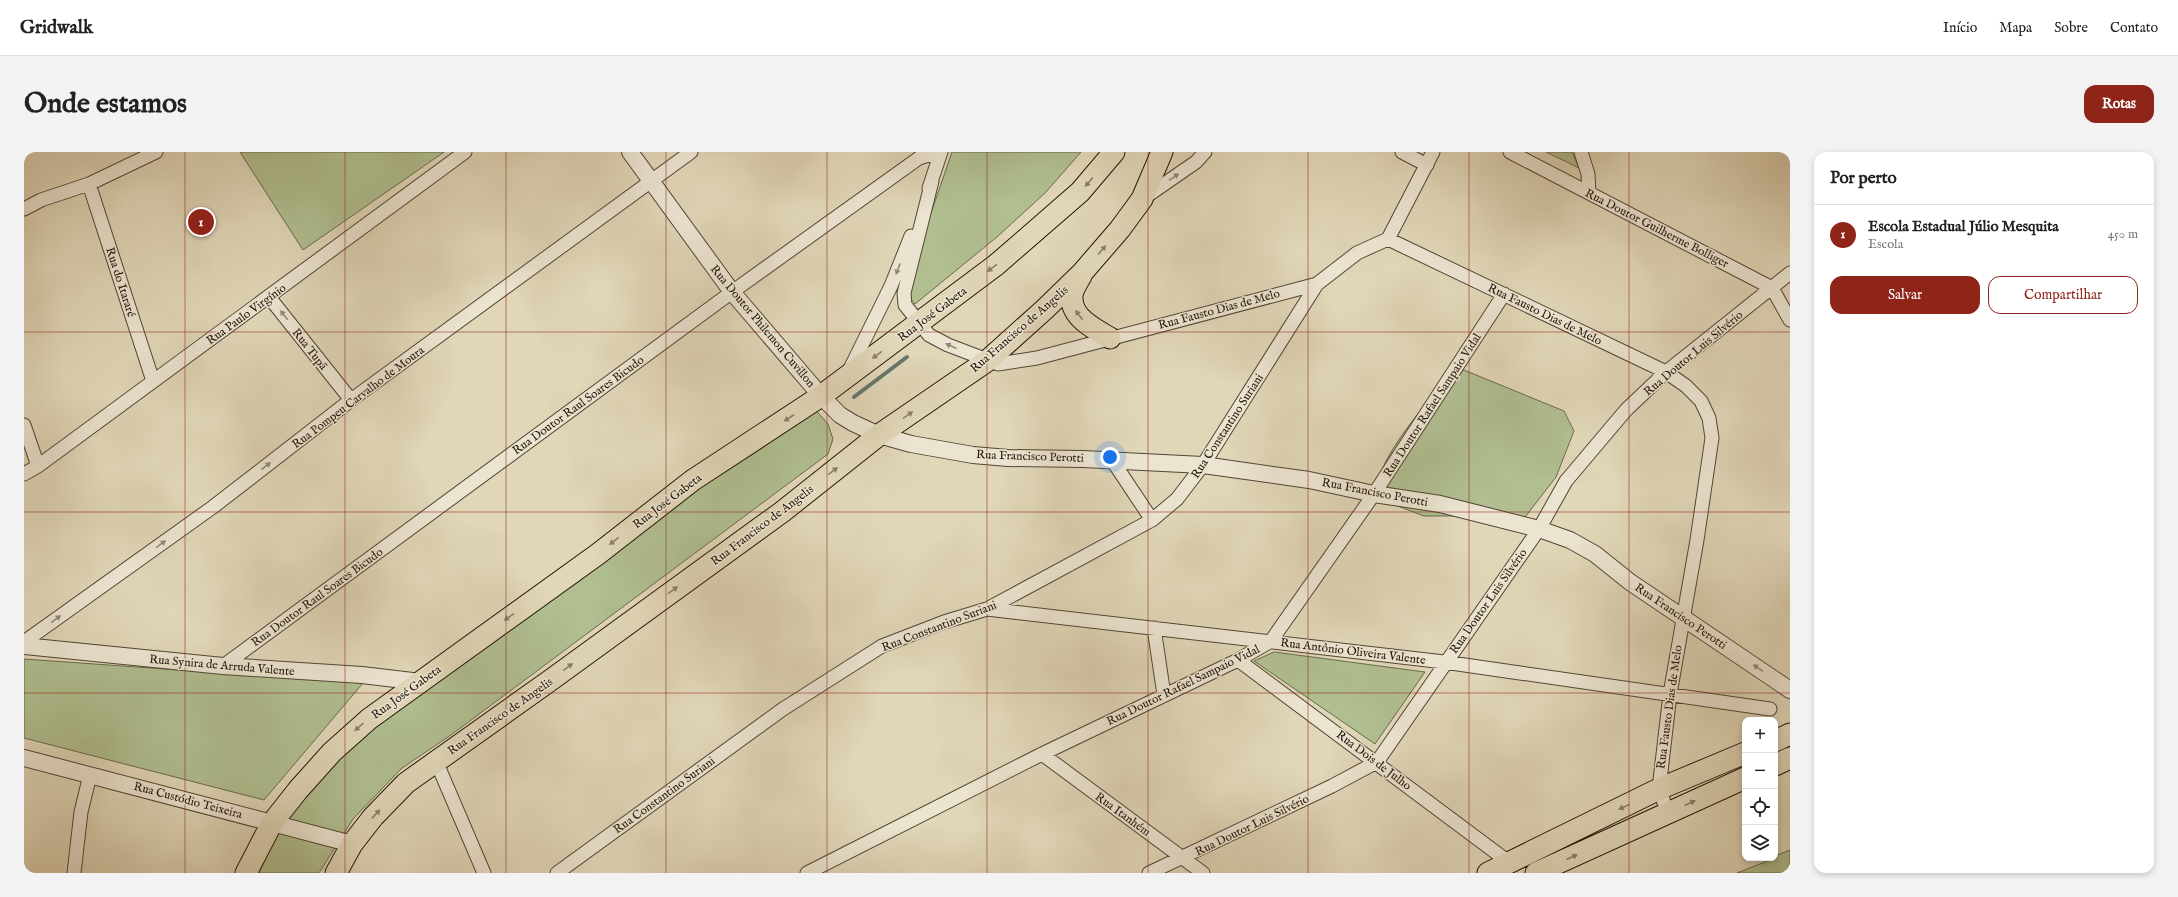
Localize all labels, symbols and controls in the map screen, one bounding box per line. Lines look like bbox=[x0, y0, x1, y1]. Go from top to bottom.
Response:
text: Gridwalk bbox=[20, 16, 93, 40]
text: Início bbox=[1943, 19, 1977, 37]
text: Mapa bbox=[1999, 19, 2032, 37]
text: Sobre bbox=[2054, 19, 2088, 37]
text: Contato bbox=[2110, 19, 2158, 37]
button: Rotas bbox=[2084, 85, 2154, 123]
text: Onde estamos bbox=[24, 87, 187, 122]
text: Por perto bbox=[1830, 168, 1897, 189]
one-way arrow bbox=[1169, 173, 1179, 181]
one-way arrow bbox=[1085, 177, 1094, 186]
street label: Rua Doutor Guilherme Bolliger bbox=[1582, 186, 1732, 272]
pin: 1 bbox=[188, 207, 214, 237]
text: Escola Estadual Júlio Mesquita bbox=[1868, 217, 2059, 236]
text: 1 bbox=[1841, 226, 1845, 243]
text: 450 m bbox=[2108, 226, 2138, 243]
text: Escola bbox=[1868, 236, 1903, 253]
street label: Rua do Itararé bbox=[102, 245, 139, 319]
one-way arrow bbox=[1097, 245, 1107, 255]
street label: Rua Doutor Philemon Cuvillon bbox=[707, 262, 819, 391]
one-way arrow bbox=[894, 264, 900, 276]
one-way arrow bbox=[987, 264, 998, 272]
button: Salvar bbox=[1830, 276, 1980, 314]
button: Compartilhar bbox=[1988, 276, 2138, 314]
street label: Rua Paulo Virgínio bbox=[204, 280, 290, 348]
street label: Rua Fausto Dias de Melo bbox=[1485, 280, 1605, 349]
street label: Rua José Gabeta bbox=[895, 283, 971, 346]
street label: Rua Francisco de Angelis bbox=[967, 283, 1071, 376]
street label: Rua Fausto Dias de Melo bbox=[1157, 286, 1282, 333]
street label: Rua Doutor Luis Silvério bbox=[1641, 307, 1746, 399]
one-way arrow bbox=[1075, 309, 1083, 320]
one-way arrow bbox=[279, 310, 288, 321]
street label: Rua Tupã bbox=[288, 325, 331, 374]
street label: Rua Doutor Rafael Sampaio Vidal bbox=[1380, 330, 1486, 481]
street label: Rua Pompeu Carvalho de Moura bbox=[289, 342, 429, 453]
one-way arrow bbox=[945, 343, 956, 349]
one-way arrow bbox=[872, 351, 882, 359]
street label: Rua Doutor Raul Soares Bicudo bbox=[509, 352, 648, 458]
street label: Rua Constantino Suriani bbox=[1188, 371, 1267, 482]
one-way arrow bbox=[903, 411, 913, 419]
one-way arrow bbox=[783, 414, 794, 421]
street label: Rua Francisco Perotti bbox=[976, 447, 1084, 466]
your location bbox=[1100, 447, 1120, 467]
one-way arrow bbox=[260, 462, 271, 470]
one-way arrow bbox=[828, 467, 839, 476]
street label: Rua José Gabeta bbox=[630, 470, 706, 533]
street label: Rua Francisco Perotti bbox=[1320, 475, 1429, 510]
street label: Rua Francisco de Angelis bbox=[708, 482, 817, 569]
one-way arrow bbox=[609, 537, 619, 545]
one-way arrow bbox=[156, 539, 167, 548]
street label: Rua Doutor Raul Soares Bicudo bbox=[248, 544, 387, 650]
street label: Rua Doutor Luis Silvério bbox=[1446, 545, 1531, 657]
street label: Rua Francisco Perotti bbox=[1632, 580, 1730, 653]
one-way arrow bbox=[667, 586, 678, 594]
street label: Rua Constantino Suriani bbox=[880, 598, 999, 655]
one-way arrow bbox=[504, 613, 514, 621]
one-way arrow bbox=[50, 615, 61, 623]
street label: Rua Antônio Oliveira Valente bbox=[1279, 635, 1427, 668]
street label: Rua Doutor Rafael Sampaio Vidal bbox=[1104, 641, 1263, 730]
street label: Rua Fausto Dias de Melo bbox=[1653, 644, 1686, 770]
street label: Rua Synira de Arruda Valente bbox=[149, 652, 296, 679]
street label: Rua José Gabeta bbox=[369, 662, 445, 724]
one-way arrow bbox=[563, 664, 573, 672]
one-way arrow bbox=[1752, 664, 1763, 672]
street label: Rua Francisco de Angelis bbox=[445, 674, 556, 758]
map controls bbox=[1742, 717, 1778, 861]
button: + bbox=[1742, 717, 1778, 753]
one-way arrow bbox=[354, 723, 364, 732]
street label: Rua Dois de Julho bbox=[1332, 727, 1415, 795]
street label: Rua Constantino Suriani bbox=[611, 753, 718, 837]
button: − bbox=[1742, 753, 1778, 789]
street label: Rua Custódio Teixeira bbox=[132, 779, 245, 822]
street label: Rua Itanhém bbox=[1092, 789, 1153, 840]
button: locate bbox=[1742, 789, 1778, 825]
street label: Rua Doutor Luis Silvério bbox=[1193, 791, 1312, 860]
one-way arrow bbox=[1684, 799, 1696, 806]
one-way arrow bbox=[1618, 803, 1629, 810]
one-way arrow bbox=[371, 809, 381, 819]
button: layers bbox=[1742, 825, 1778, 861]
one-way arrow bbox=[1566, 854, 1577, 860]

